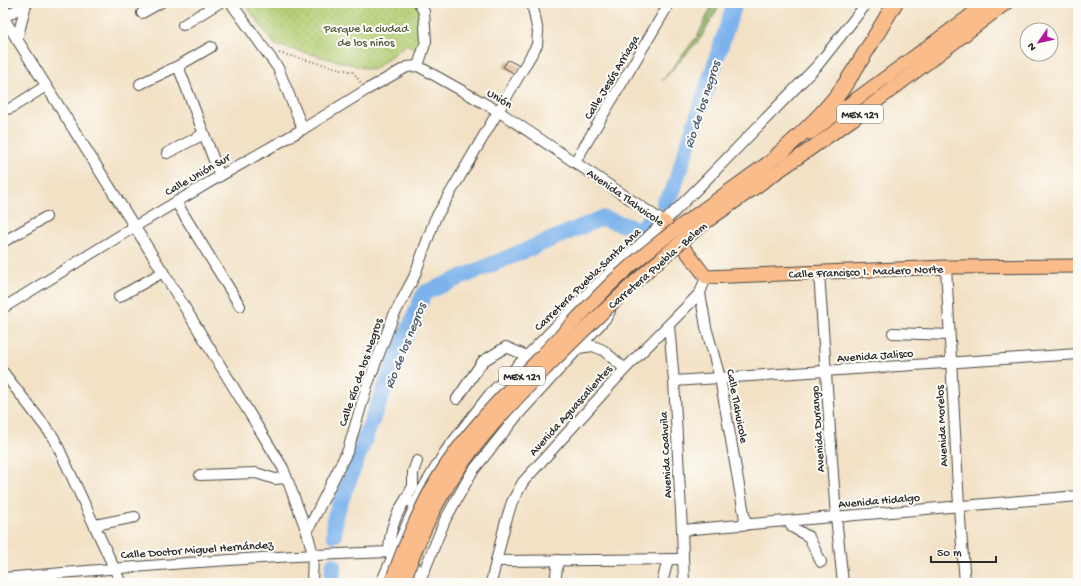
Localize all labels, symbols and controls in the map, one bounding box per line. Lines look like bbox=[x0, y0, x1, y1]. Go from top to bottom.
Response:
north arrow bbox=[1019, 22, 1059, 62]
park label: Parque la ciudad de los niños bbox=[323, 23, 409, 51]
street label: Calle Jesús Arriaga bbox=[582, 33, 644, 123]
text: N bbox=[1025, 40, 1039, 53]
water label: Rio de los negros bbox=[682, 58, 725, 150]
street label: Unión bbox=[484, 87, 514, 113]
road number: MEX 121 bbox=[837, 105, 883, 123]
street label: Calle Unión Sur bbox=[163, 151, 235, 200]
street label: Avenida Tlahuicole bbox=[584, 167, 667, 231]
street label: Carretera Puebla - Belem bbox=[606, 220, 711, 313]
street label: Carretera Puebla-Santa Ana bbox=[532, 226, 645, 335]
street label: Calle Francisco I. Madero Norte bbox=[788, 263, 945, 283]
water label: Rio de los negros bbox=[382, 300, 431, 391]
street label: Calle Río de los Negros bbox=[337, 316, 387, 429]
street label: Avenida Jalisco bbox=[837, 347, 914, 367]
street label: Avenida Aguascalientes bbox=[527, 363, 616, 460]
road number: MEX 121 bbox=[499, 367, 545, 385]
street label: Calle Tlahuicole bbox=[722, 368, 750, 445]
street label: Avenida Morelos bbox=[934, 384, 952, 467]
street label: Avenida Durango bbox=[809, 385, 829, 473]
street label: Avenida Coahuila bbox=[658, 411, 676, 499]
street label: Avenida Hidalgo bbox=[838, 491, 921, 513]
scale bar bbox=[931, 538, 996, 564]
street label: Calle Doctor Miguel Hernández bbox=[120, 539, 275, 563]
text: 50 m bbox=[937, 547, 962, 561]

